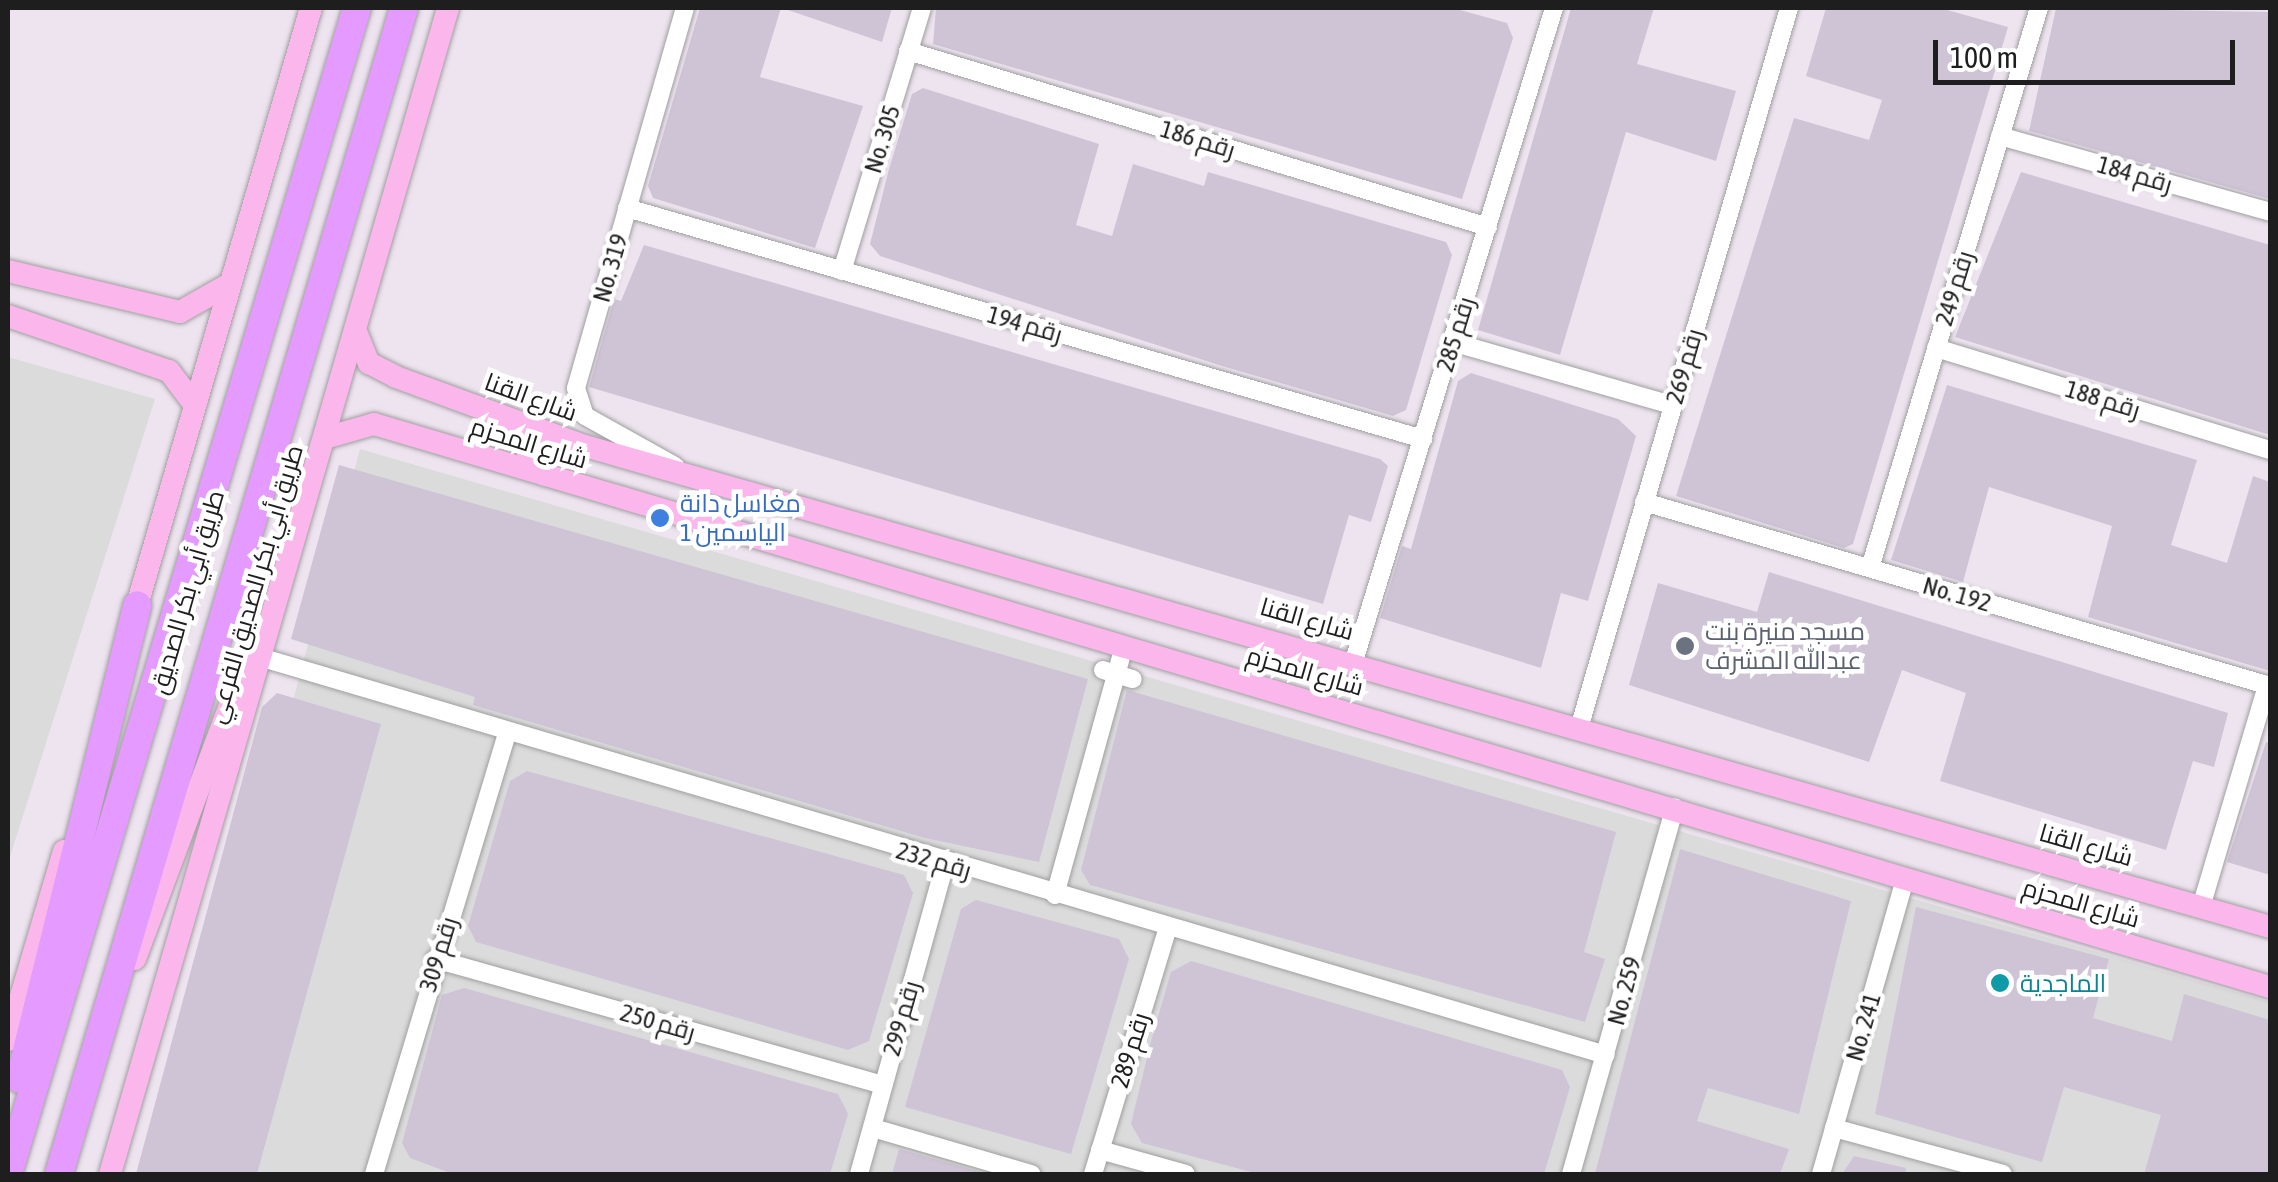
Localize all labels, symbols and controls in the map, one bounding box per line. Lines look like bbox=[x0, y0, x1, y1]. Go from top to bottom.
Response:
scale bar bbox=[1938, 20, 2240, 82]
text: 100 m bbox=[1950, 40, 2018, 74]
street label: No. 305 bbox=[857, 101, 907, 177]
street label: رقم 186 bbox=[1157, 113, 1239, 165]
street label: رقم 184 bbox=[2094, 149, 2176, 199]
street label: No. 319 bbox=[586, 230, 634, 306]
street label: رقم 249 bbox=[1928, 247, 1980, 329]
street label: رقم 285 bbox=[1429, 293, 1481, 375]
street label: رقم 194 bbox=[984, 299, 1066, 349]
street label: رقم 269 bbox=[1659, 325, 1709, 407]
street label: شارع القنا bbox=[481, 366, 581, 428]
street label: رقم 188 bbox=[2062, 373, 2144, 425]
street label: شارع المحزم bbox=[467, 411, 591, 475]
street label: طريق أبي بكر الصديق الفرعي bbox=[201, 441, 309, 727]
street label: طريق أبي بكر الصديق bbox=[144, 487, 230, 697]
place label: مغاسل دانة الياسمين 1 bbox=[680, 489, 801, 548]
marker: مغاسل دانة الياسمين 1 bbox=[649, 507, 671, 529]
street label: No. 192 bbox=[1919, 570, 1995, 618]
street label: شارع القنا bbox=[1257, 591, 1357, 647]
place label: مسجد منيرة بنت عبدالله المشرف bbox=[1705, 617, 1865, 676]
marker: مسجد منيرة بنت عبدالله المشرف bbox=[1674, 635, 1696, 657]
street label: شارع المحزم bbox=[1243, 640, 1367, 702]
street label: شارع القنا bbox=[2036, 817, 2136, 873]
street label: رقم 232 bbox=[893, 835, 975, 885]
street label: شارع المحزم bbox=[2019, 872, 2143, 934]
street label: رقم 309 bbox=[412, 913, 464, 995]
street label: No. 259 bbox=[1601, 953, 1647, 1029]
place label: الماجدية bbox=[2020, 968, 2106, 998]
marker: الماجدية bbox=[1989, 972, 2011, 994]
street label: رقم 299 bbox=[876, 977, 926, 1059]
street label: No. 241 bbox=[1839, 989, 1887, 1065]
street label: رقم 250 bbox=[617, 997, 699, 1047]
street label: رقم 289 bbox=[1104, 1009, 1156, 1091]

